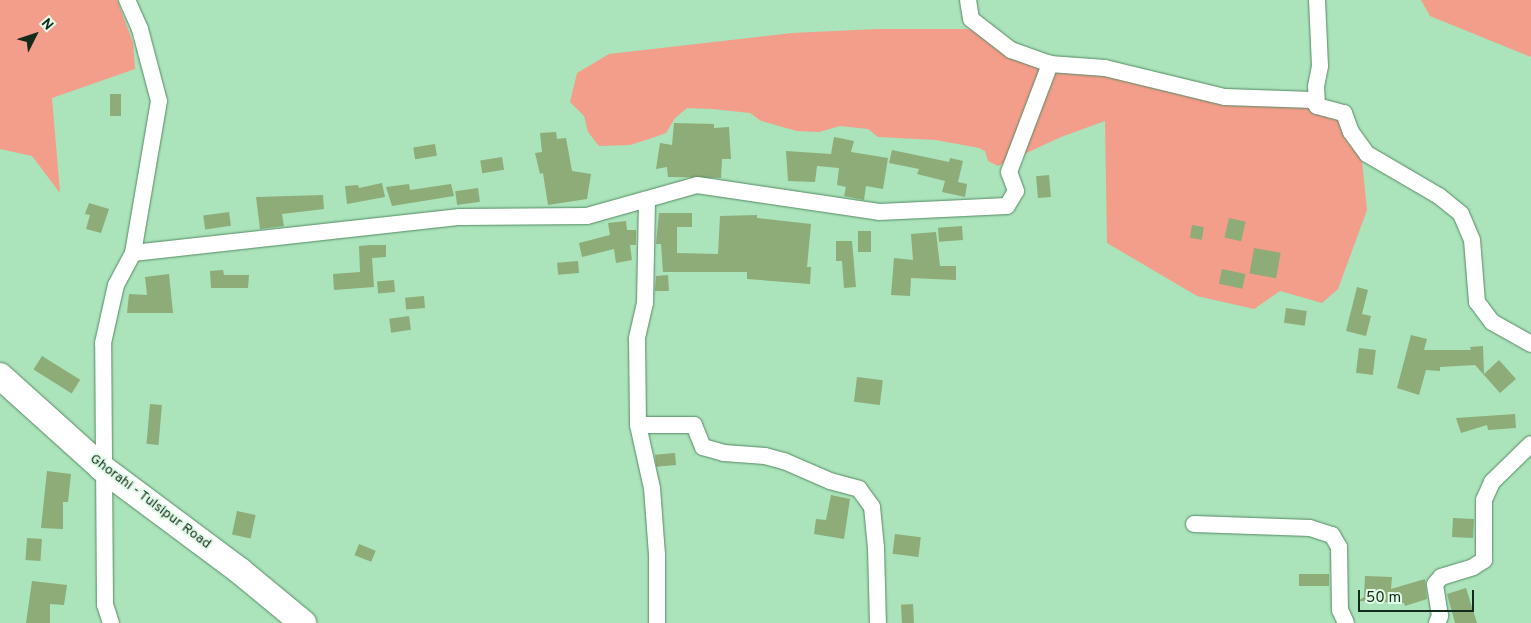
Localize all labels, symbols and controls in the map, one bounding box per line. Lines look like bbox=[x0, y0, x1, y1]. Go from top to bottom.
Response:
north arrow bbox=[10, 10, 60, 60]
text: N bbox=[37, 15, 56, 34]
street label: Ghorahi - Tulsipur Road bbox=[86, 451, 214, 553]
scale bar bbox=[1361, 580, 1477, 612]
text: 50 m bbox=[1366, 589, 1401, 608]

